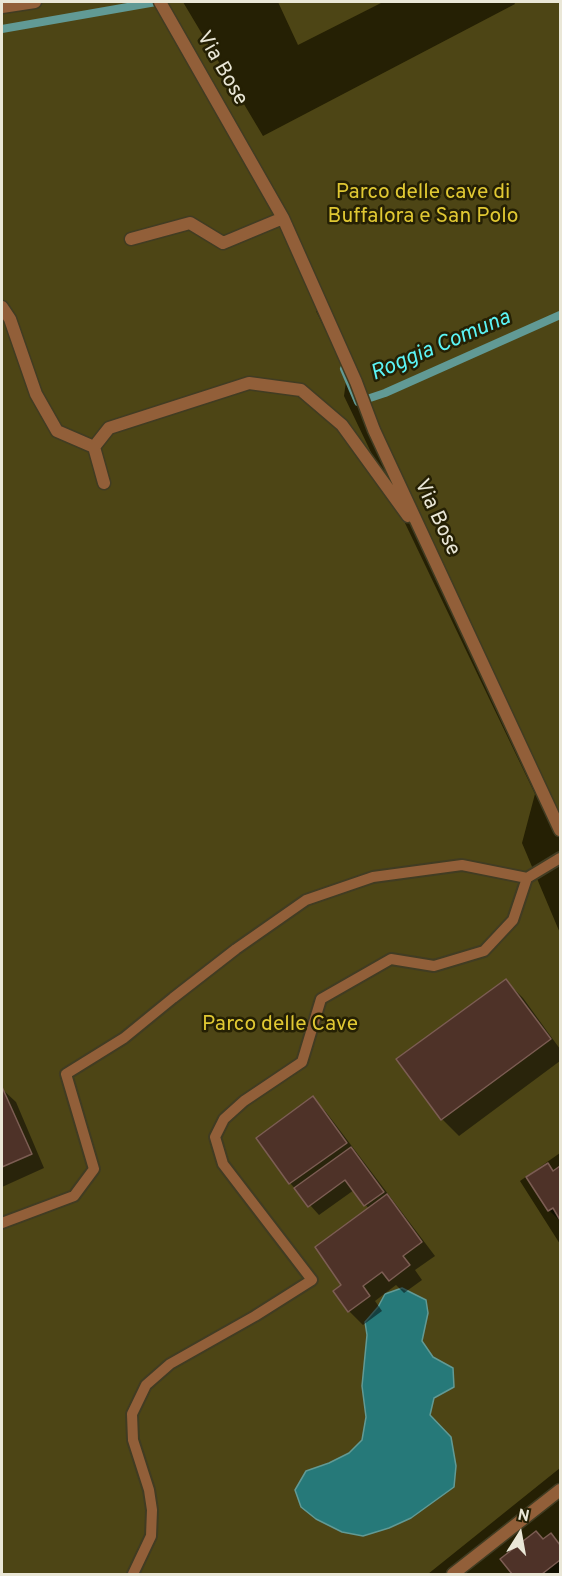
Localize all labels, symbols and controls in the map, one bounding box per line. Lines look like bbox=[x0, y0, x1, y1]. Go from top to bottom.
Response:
street label: Via Bose bbox=[190, 27, 252, 111]
park label: Parco delle cave di Buffalora e San Polo bbox=[328, 181, 518, 231]
water label: Roggia Comuna bbox=[367, 306, 515, 388]
street label: Via Bose bbox=[407, 476, 465, 560]
park label: Parco delle Cave bbox=[202, 1013, 358, 1039]
north arrow bbox=[490, 1504, 550, 1564]
text: N bbox=[516, 1505, 531, 1527]

